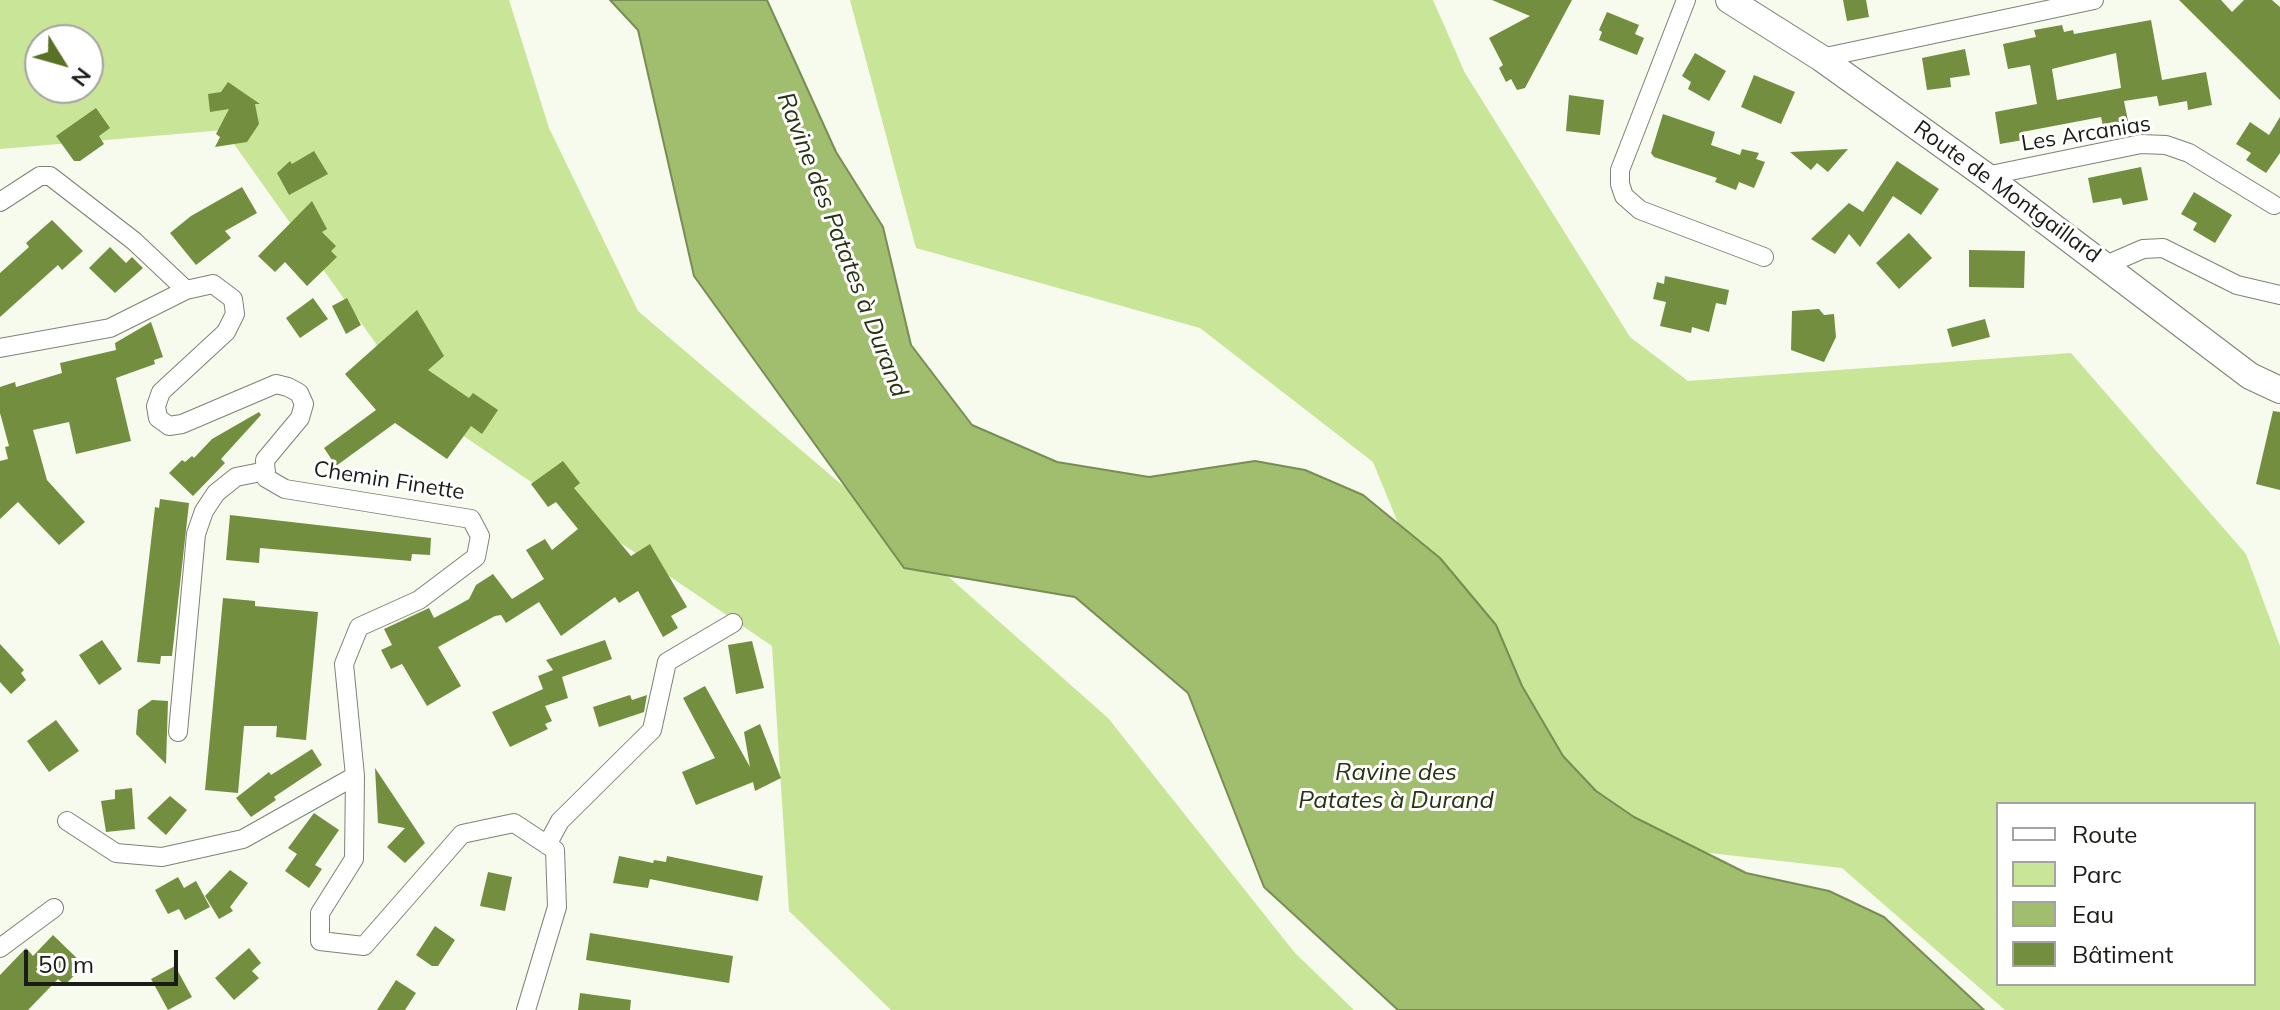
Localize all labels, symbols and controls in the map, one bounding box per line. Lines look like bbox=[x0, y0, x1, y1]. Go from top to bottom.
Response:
north arrow bbox=[24, 24, 104, 104]
text: N bbox=[65, 62, 98, 92]
water label: Ravine des Patates à Durand bbox=[771, 89, 913, 401]
street label: Les Arcanias bbox=[2019, 111, 2153, 157]
street label: Route de Montgaillard bbox=[1908, 115, 2106, 269]
street label: Chemin Finette bbox=[312, 456, 466, 506]
water label: Ravine des Patates à Durand bbox=[1298, 759, 1494, 815]
legend bbox=[1996, 802, 2256, 986]
text: Route bbox=[2072, 819, 2137, 849]
text: Parc bbox=[2072, 859, 2122, 889]
text: Eau bbox=[2072, 899, 2114, 929]
scale bar bbox=[28, 934, 182, 984]
text: Bâtiment bbox=[2072, 939, 2173, 969]
text: 50 m bbox=[38, 949, 94, 979]

